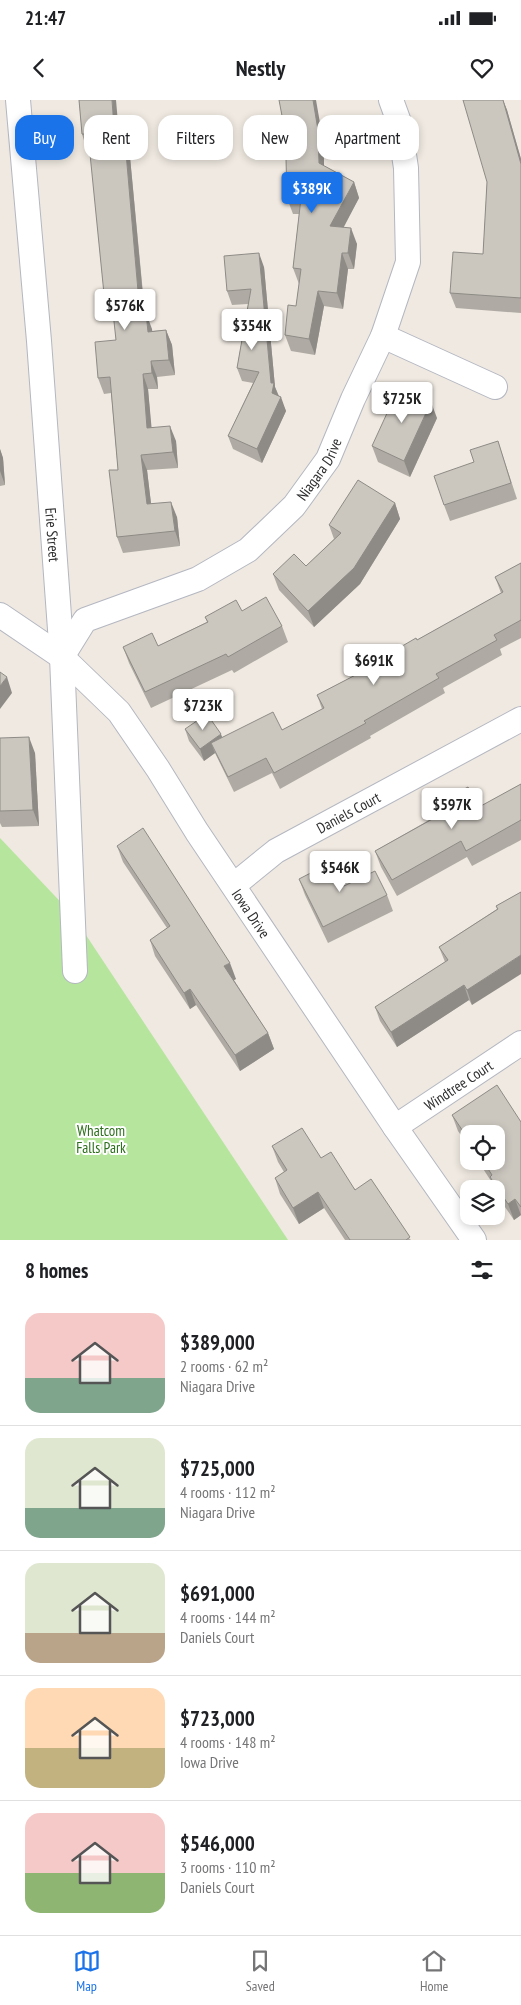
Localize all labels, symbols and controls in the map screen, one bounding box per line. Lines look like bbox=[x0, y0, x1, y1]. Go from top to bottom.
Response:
text: 21:47 bbox=[25, 6, 66, 30]
icon: back bbox=[25, 54, 53, 82]
text: Nestly bbox=[236, 54, 285, 82]
icon: heart bbox=[468, 54, 496, 82]
chip: Buy bbox=[15, 115, 74, 160]
chip: Rent bbox=[84, 115, 148, 160]
chip: Filters bbox=[158, 115, 233, 160]
chip: New bbox=[243, 115, 307, 160]
chip: Apartment bbox=[317, 115, 419, 160]
pin: $389K bbox=[277, 172, 347, 214]
text: $389K bbox=[293, 178, 331, 198]
pin: $576K bbox=[90, 288, 160, 331]
text: $576K bbox=[106, 295, 144, 315]
pin: $354K bbox=[217, 308, 287, 351]
text: $354K bbox=[233, 315, 271, 335]
pin: $725K bbox=[367, 382, 437, 424]
text: $725K bbox=[383, 388, 421, 408]
street label: Niagara Drive bbox=[292, 435, 345, 504]
street label: Erie Street bbox=[42, 507, 65, 562]
pin: $691K bbox=[339, 644, 409, 686]
text: $691K bbox=[355, 650, 393, 670]
pin: $723K bbox=[168, 688, 238, 731]
text: $723K bbox=[184, 695, 222, 715]
street label: Daniels Court bbox=[313, 787, 383, 837]
pin: $597K bbox=[417, 788, 487, 830]
text: $597K bbox=[433, 794, 471, 814]
pin: $546K bbox=[305, 850, 375, 893]
text: $546K bbox=[321, 857, 359, 877]
street label: Iowa Drive bbox=[228, 885, 275, 941]
street label: Windtree Court bbox=[420, 1055, 496, 1114]
park label: Whatcom Falls Park bbox=[76, 1121, 126, 1157]
map controls bbox=[460, 1125, 505, 1225]
button: locate bbox=[460, 1125, 505, 1170]
button: layers bbox=[460, 1180, 505, 1225]
icon: filters bbox=[468, 1256, 496, 1284]
text: 8 homes bbox=[25, 1257, 88, 1284]
text: $389,000 bbox=[180, 1329, 255, 1356]
icon: home bbox=[65, 1333, 125, 1393]
text: 2 rooms · 62 m² bbox=[180, 1356, 268, 1376]
text: Niagara Drive bbox=[180, 1376, 255, 1396]
text: $725,000 bbox=[180, 1455, 255, 1482]
icon: home bbox=[65, 1458, 125, 1518]
text: 4 rooms · 112 m² bbox=[180, 1482, 276, 1502]
text: Niagara Drive bbox=[180, 1502, 255, 1522]
text: $691,000 bbox=[180, 1580, 255, 1607]
icon: home bbox=[65, 1583, 125, 1643]
text: 4 rooms · 144 m² bbox=[180, 1607, 276, 1627]
text: Daniels Court bbox=[180, 1627, 254, 1647]
text: $723,000 bbox=[180, 1705, 255, 1732]
icon: home bbox=[65, 1708, 125, 1768]
text: 4 rooms · 148 m² bbox=[180, 1732, 276, 1752]
text: Iowa Drive bbox=[180, 1752, 239, 1772]
text: $546,000 bbox=[180, 1830, 255, 1857]
icon: home bbox=[65, 1833, 125, 1893]
text: 3 rooms · 110 m² bbox=[180, 1857, 276, 1877]
text: Daniels Court bbox=[180, 1877, 254, 1897]
tab: Map bbox=[73, 1947, 101, 1995]
tab: Saved bbox=[246, 1947, 275, 1995]
tab: Home bbox=[420, 1947, 448, 1995]

